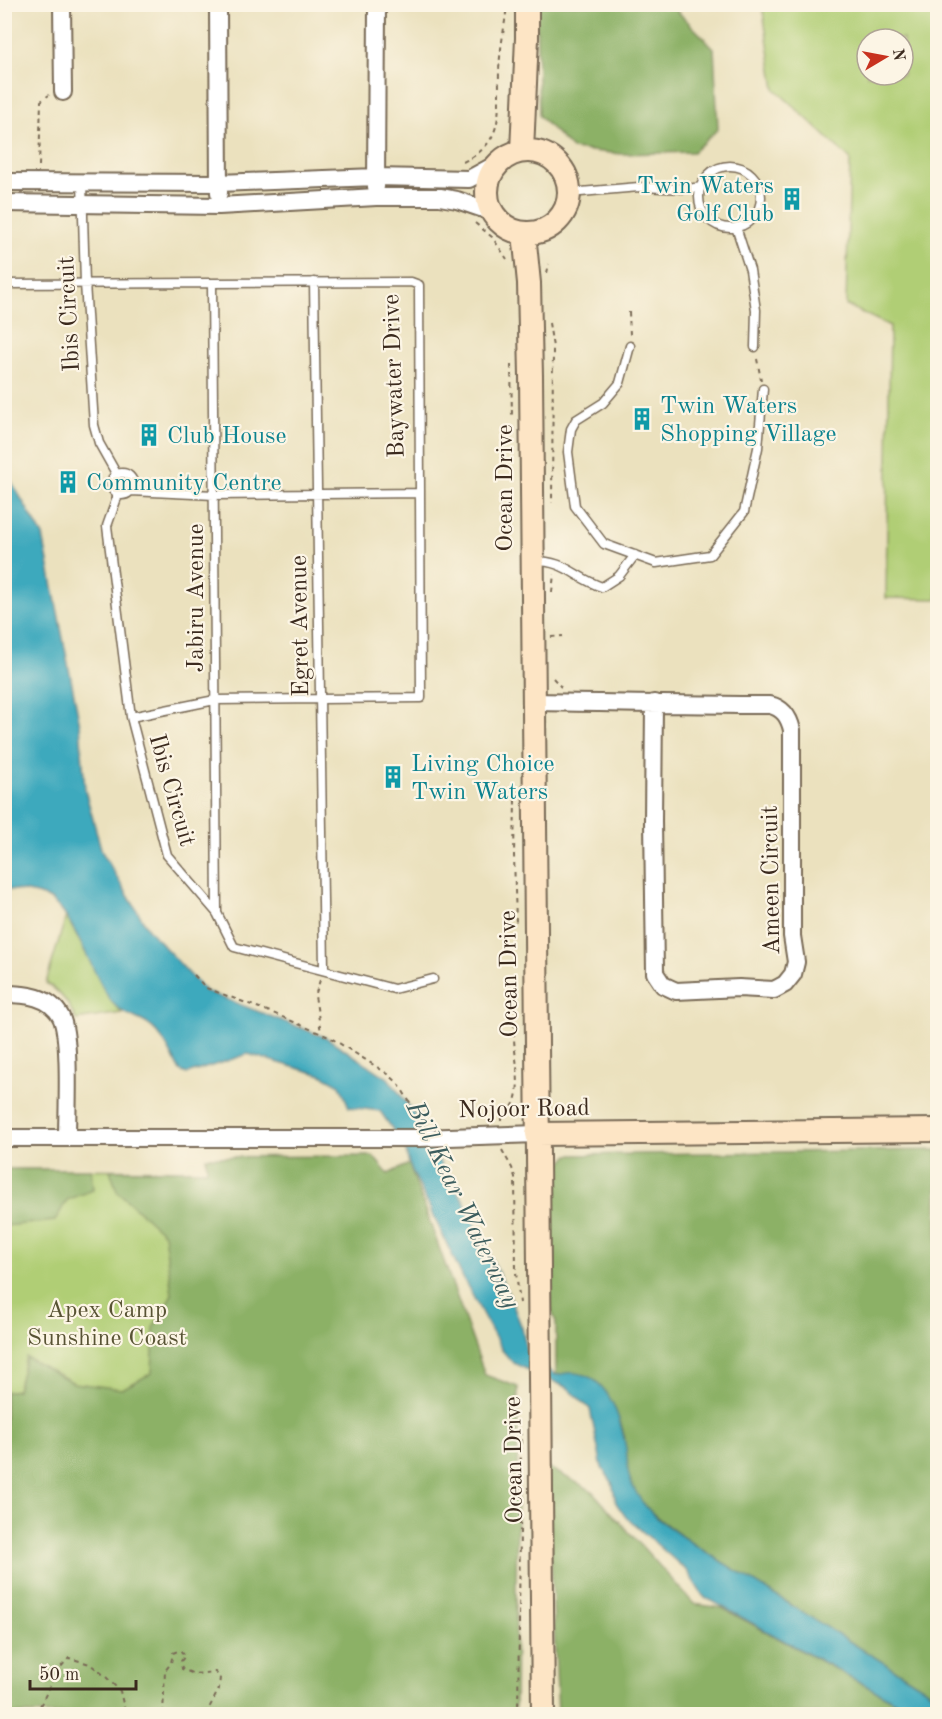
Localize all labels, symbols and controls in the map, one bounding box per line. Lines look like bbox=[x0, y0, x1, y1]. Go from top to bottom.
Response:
north arrow bbox=[855, 27, 915, 87]
text: N bbox=[889, 47, 907, 63]
place label: Twin Waters Golf Club bbox=[637, 175, 774, 227]
building icon: Twin Waters Golf Club bbox=[779, 186, 805, 212]
street label: Ibis Circuit bbox=[55, 255, 85, 372]
street label: Baywater Drive bbox=[380, 293, 410, 458]
place label: Twin Waters Shopping Village bbox=[660, 395, 837, 447]
building icon: Twin Waters Shopping Village bbox=[629, 406, 655, 432]
building icon: Club House bbox=[136, 422, 162, 448]
street label: Ocean Drive bbox=[494, 424, 518, 552]
place label: Club House bbox=[167, 425, 286, 449]
building icon: Community Centre bbox=[55, 469, 81, 495]
place label: Community Centre bbox=[86, 472, 282, 496]
street label: Jabiru Avenue bbox=[185, 523, 209, 673]
street label: Egret Avenue bbox=[288, 555, 314, 697]
street label: Ibis Circuit bbox=[144, 732, 199, 850]
place label: Living Choice Twin Waters bbox=[411, 753, 554, 805]
building icon: Living Choice Twin Waters bbox=[380, 764, 406, 790]
street label: Ameen Circuit bbox=[759, 805, 785, 955]
street label: Ocean Drive bbox=[497, 910, 523, 1038]
water label: Bill Kear Waterway bbox=[400, 1096, 524, 1313]
street label: Nojoor Road bbox=[458, 1097, 590, 1123]
park label: Apex Camp Sunshine Coast bbox=[27, 1299, 187, 1351]
street label: Ocean Drive bbox=[502, 1396, 528, 1524]
scale bar bbox=[30, 1653, 136, 1691]
text: 50 m bbox=[39, 1666, 79, 1684]

